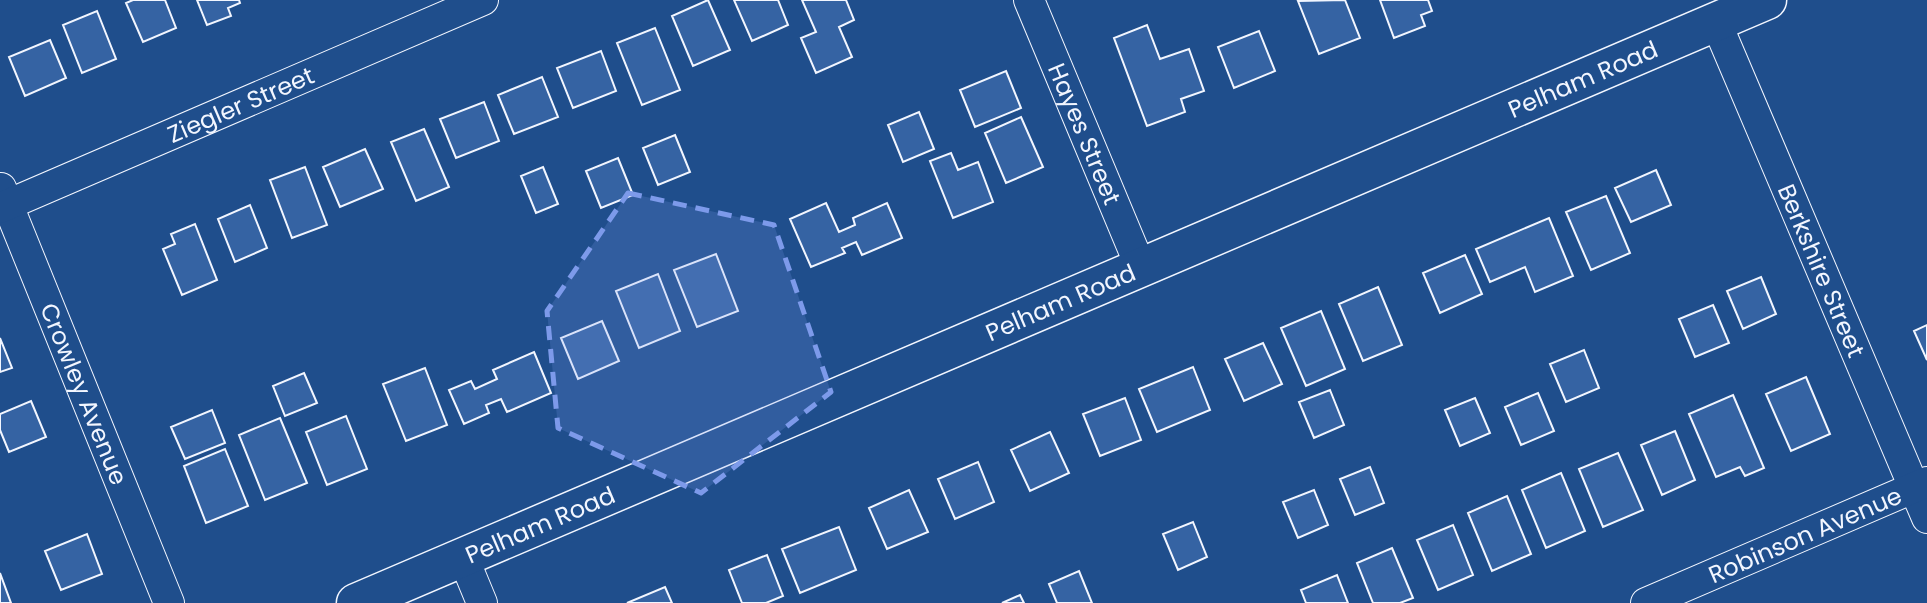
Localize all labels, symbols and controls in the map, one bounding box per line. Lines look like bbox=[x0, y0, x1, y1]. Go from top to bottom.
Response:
street label: Pelham Road bbox=[1503, 32, 1663, 125]
street label: Ziegler Street bbox=[162, 58, 319, 150]
street label: Hayes Street bbox=[1041, 58, 1129, 210]
street label: Berkshire Street bbox=[1770, 179, 1873, 362]
street label: Pelham Road bbox=[980, 255, 1140, 349]
street label: Crowley Avenue bbox=[33, 298, 136, 490]
street label: Pelham Road bbox=[460, 478, 620, 571]
street label: Robinson Avenue bbox=[1703, 478, 1907, 591]

